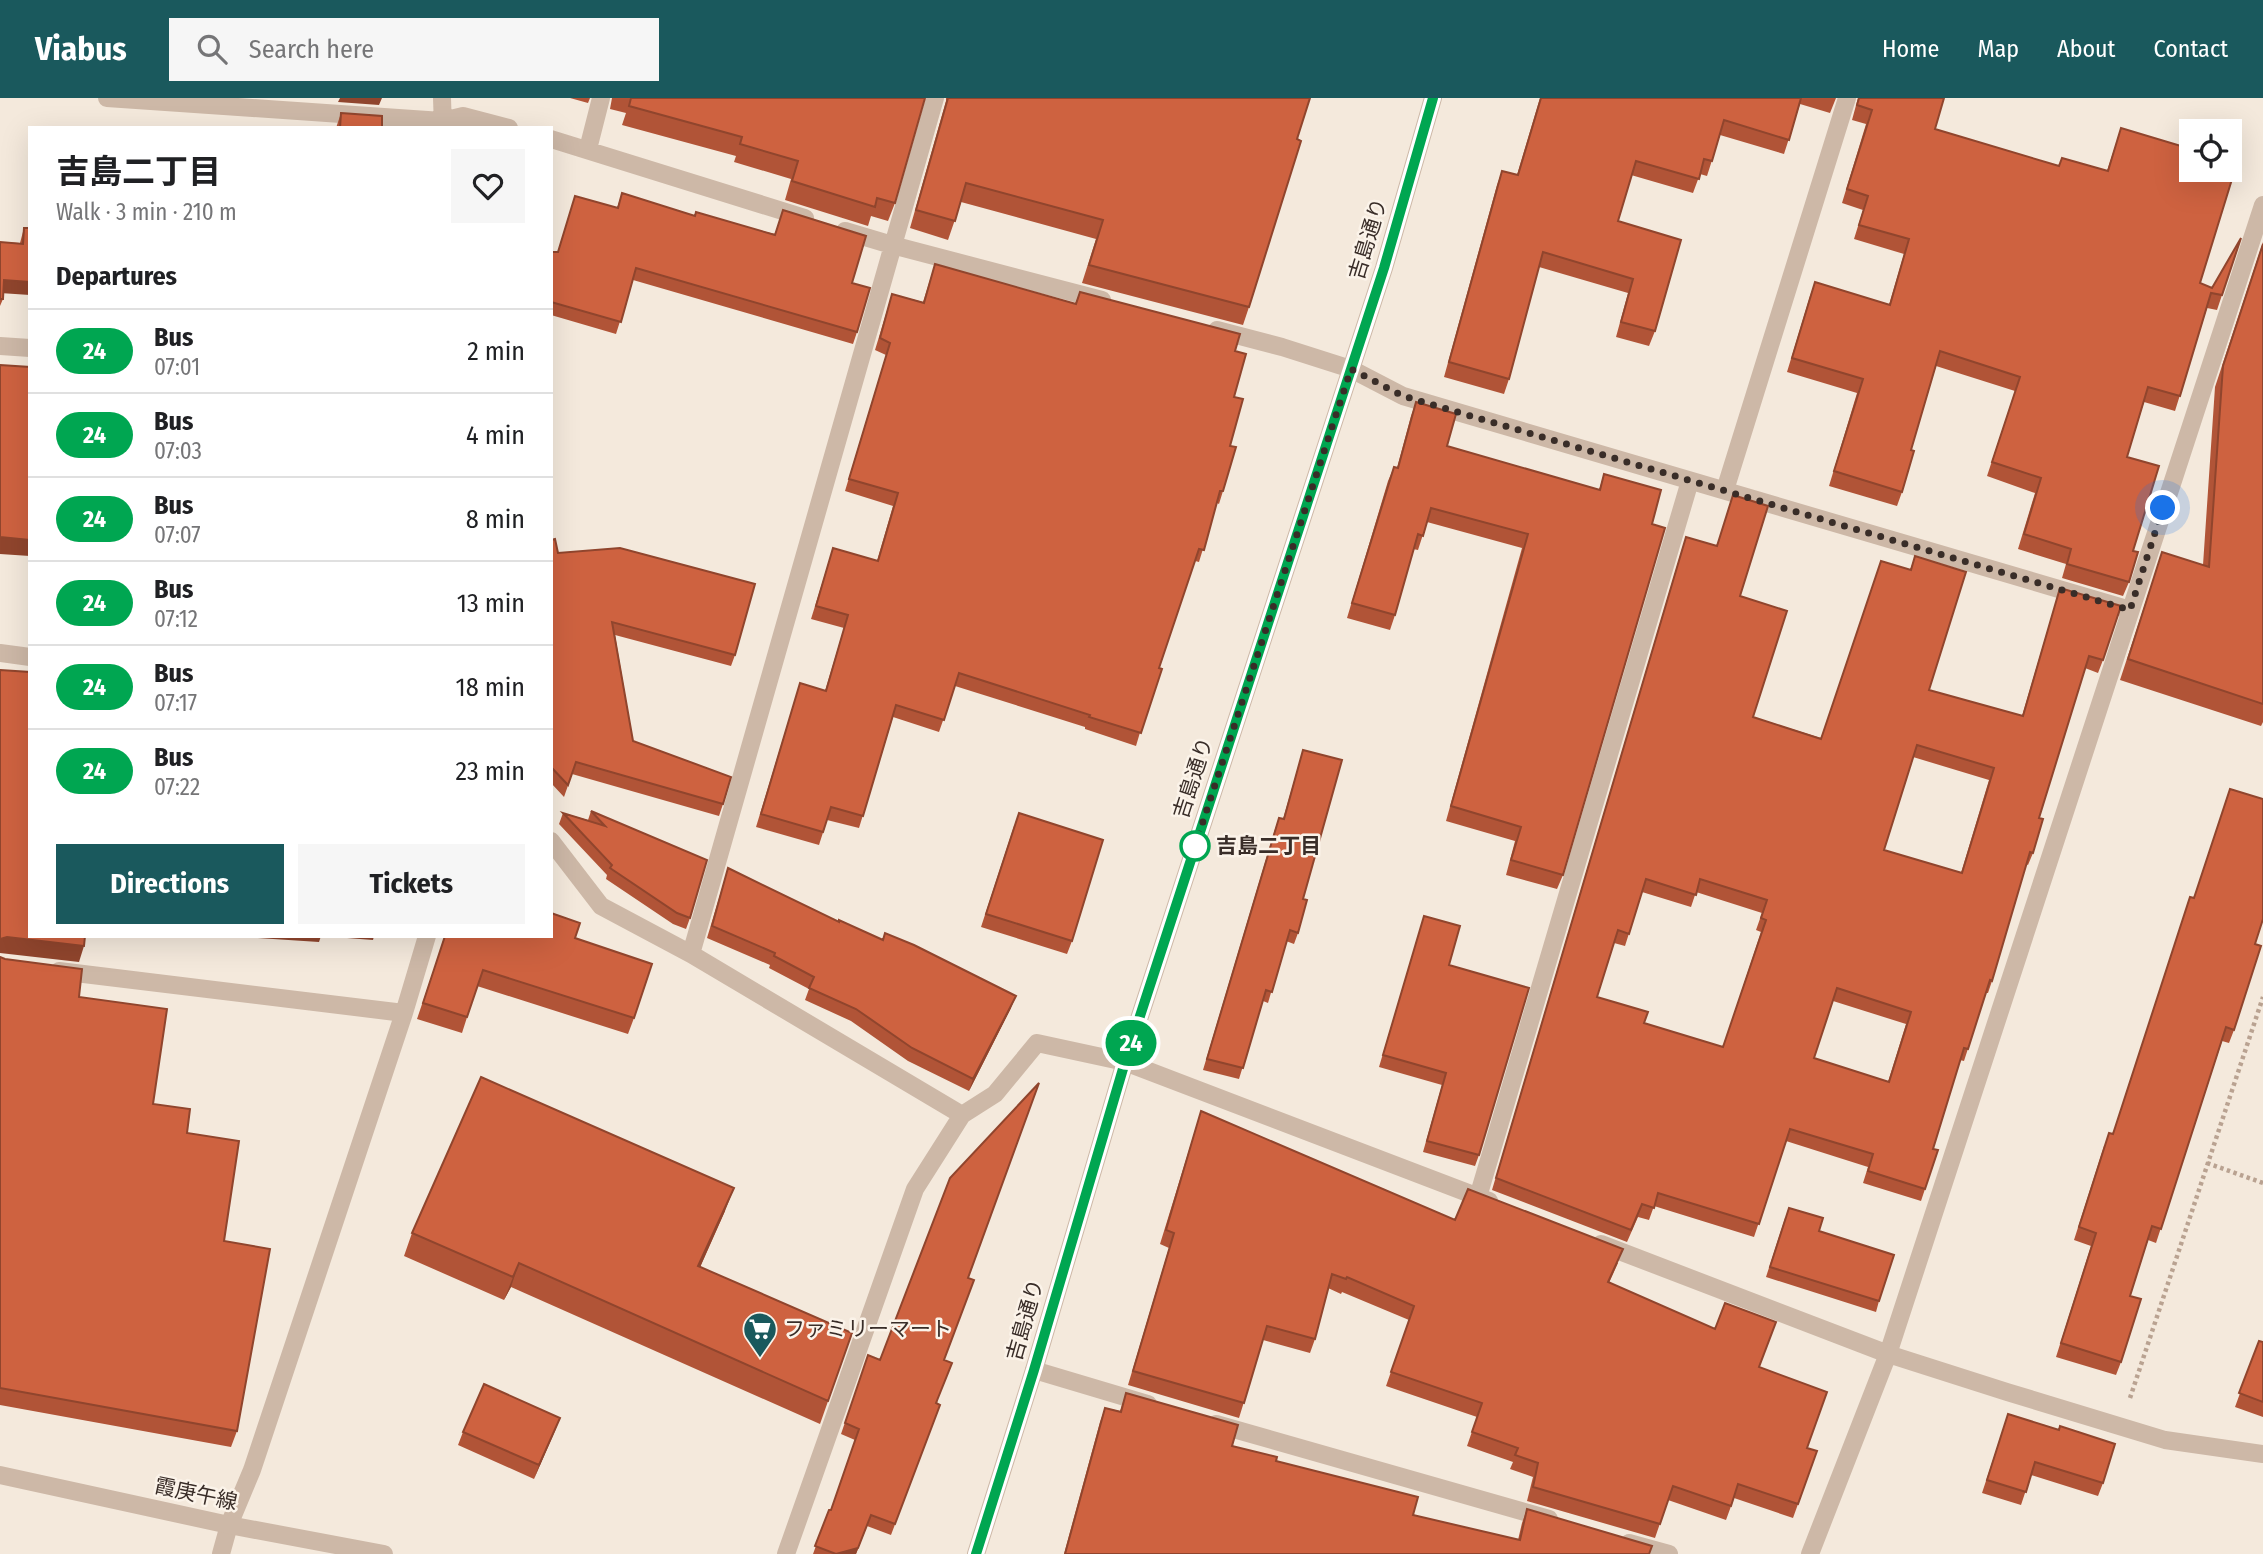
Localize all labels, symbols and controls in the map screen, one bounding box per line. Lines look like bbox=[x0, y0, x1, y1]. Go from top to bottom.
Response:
search box bbox=[169, 18, 659, 81]
text: Viabus bbox=[35, 29, 127, 69]
icon: search bbox=[193, 30, 231, 68]
text: Search here bbox=[249, 34, 374, 65]
text: Home bbox=[1882, 35, 1939, 63]
text: Map bbox=[1977, 35, 2019, 63]
text: About bbox=[2057, 35, 2115, 63]
text: Contact bbox=[2153, 35, 2228, 63]
map controls bbox=[2179, 119, 2242, 182]
button: locate bbox=[2179, 119, 2242, 182]
button: heart bbox=[451, 149, 525, 223]
text: 吉島二丁目 bbox=[56, 152, 221, 192]
street label: 吉島通り bbox=[1343, 195, 1393, 283]
text: Walk · 3 min · 210 m bbox=[56, 198, 237, 226]
text: Departures bbox=[56, 261, 177, 292]
text: Bus bbox=[154, 322, 193, 353]
text: 2 min bbox=[467, 336, 525, 367]
text: 24 bbox=[83, 337, 106, 365]
text: 07:01 bbox=[154, 353, 200, 381]
text: Bus bbox=[154, 406, 193, 437]
text: 4 min bbox=[466, 420, 525, 451]
text: 24 bbox=[83, 421, 106, 449]
text: 07:03 bbox=[154, 437, 202, 465]
text: Bus bbox=[154, 490, 193, 521]
your location bbox=[2145, 490, 2180, 525]
text: 8 min bbox=[466, 504, 525, 535]
text: 24 bbox=[83, 505, 106, 533]
text: 07:07 bbox=[154, 521, 201, 549]
text: Bus bbox=[154, 574, 193, 605]
text: 13 min bbox=[457, 588, 525, 619]
text: 24 bbox=[83, 589, 106, 617]
text: 07:12 bbox=[154, 605, 198, 633]
text: Bus bbox=[154, 658, 193, 689]
text: 18 min bbox=[456, 672, 525, 703]
text: 24 bbox=[83, 673, 106, 701]
text: 07:17 bbox=[154, 689, 197, 717]
street label: 吉島通り bbox=[1168, 734, 1218, 822]
text: Bus bbox=[154, 742, 193, 773]
text: 23 min bbox=[456, 756, 525, 787]
text: 24 bbox=[83, 757, 106, 785]
text: 07:22 bbox=[154, 773, 200, 801]
marker: 吉島二丁目 bbox=[1180, 831, 1210, 861]
place label: 吉島二丁目 bbox=[1216, 833, 1321, 859]
button: Directions bbox=[56, 844, 284, 924]
button: Tickets bbox=[298, 844, 525, 924]
line badge: 24 bbox=[1100, 1020, 1162, 1066]
text: 24 bbox=[1120, 1029, 1142, 1057]
street label: 吉島通り bbox=[1001, 1276, 1049, 1364]
supermarket icon: ファミリーマート bbox=[741, 1310, 779, 1359]
place label: ファミリーマート bbox=[784, 1316, 952, 1342]
street label: 霞庚午線 bbox=[152, 1473, 240, 1515]

